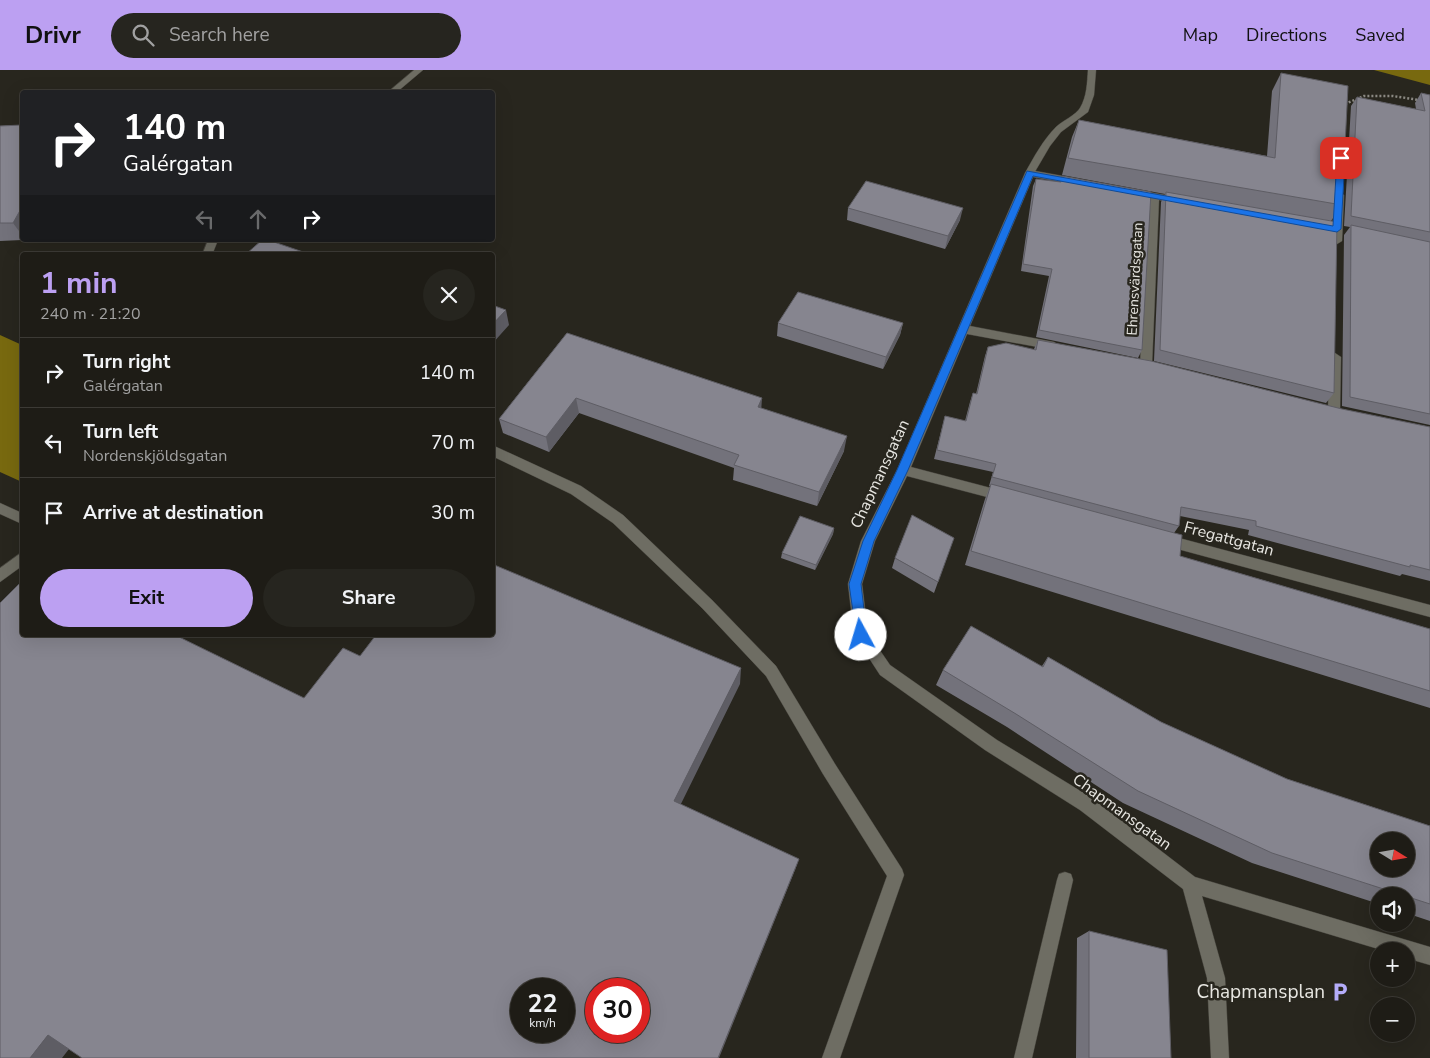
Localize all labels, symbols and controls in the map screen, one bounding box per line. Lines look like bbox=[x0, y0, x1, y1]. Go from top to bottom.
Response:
search box bbox=[111, 13, 461, 58]
text: Drivr bbox=[25, 19, 81, 51]
icon: search bbox=[129, 21, 157, 49]
text: Search here bbox=[169, 22, 270, 48]
text: Map bbox=[1183, 23, 1218, 47]
text: Directions bbox=[1246, 23, 1327, 47]
text: Saved bbox=[1355, 23, 1405, 47]
text: 140 m bbox=[123, 104, 226, 151]
icon: right bbox=[40, 110, 105, 175]
pin bbox=[1320, 137, 1362, 179]
icon: arrive bbox=[1327, 144, 1355, 172]
text: Galérgatan bbox=[123, 149, 233, 179]
icon: left bbox=[191, 205, 219, 233]
icon: ahead bbox=[244, 205, 272, 233]
icon: right bbox=[297, 205, 325, 233]
street label: Ehrensvärdsgatan bbox=[1123, 222, 1147, 336]
text: 1 min bbox=[40, 263, 118, 304]
button: close bbox=[423, 269, 475, 321]
text: 240 m · 21:20 bbox=[40, 303, 141, 325]
text: Turn right bbox=[83, 349, 170, 375]
icon: right bbox=[40, 359, 68, 387]
text: 140 m bbox=[420, 360, 475, 386]
text: Galérgatan bbox=[83, 375, 163, 397]
street label: Chapmansgatan bbox=[845, 416, 915, 532]
text: Turn left bbox=[83, 419, 158, 445]
icon: left bbox=[40, 429, 68, 457]
text: 70 m bbox=[431, 430, 475, 456]
text: Nordenskjöldsgatan bbox=[83, 445, 227, 467]
icon: arrive bbox=[40, 499, 68, 527]
text: Arrive at destination bbox=[83, 500, 264, 526]
text: 30 m bbox=[431, 500, 475, 526]
street label: Fregattgatan bbox=[1181, 516, 1277, 562]
button: Exit bbox=[40, 569, 253, 627]
button: Share bbox=[263, 569, 475, 627]
position arrow bbox=[834, 608, 886, 660]
street label: Chapmansgatan bbox=[1068, 769, 1176, 855]
north arrow bbox=[1370, 832, 1415, 878]
map controls bbox=[1370, 832, 1415, 1042]
button: sound bbox=[1370, 887, 1415, 932]
button: + bbox=[1370, 942, 1415, 987]
speed limit sign: 30 bbox=[585, 978, 650, 1043]
place label: Chapmansplan bbox=[1196, 979, 1325, 1005]
parking icon: Chapmansplan bbox=[1329, 981, 1351, 1003]
text: 22 bbox=[527, 987, 558, 1021]
button: − bbox=[1370, 997, 1415, 1042]
text: km/h bbox=[529, 1015, 556, 1031]

